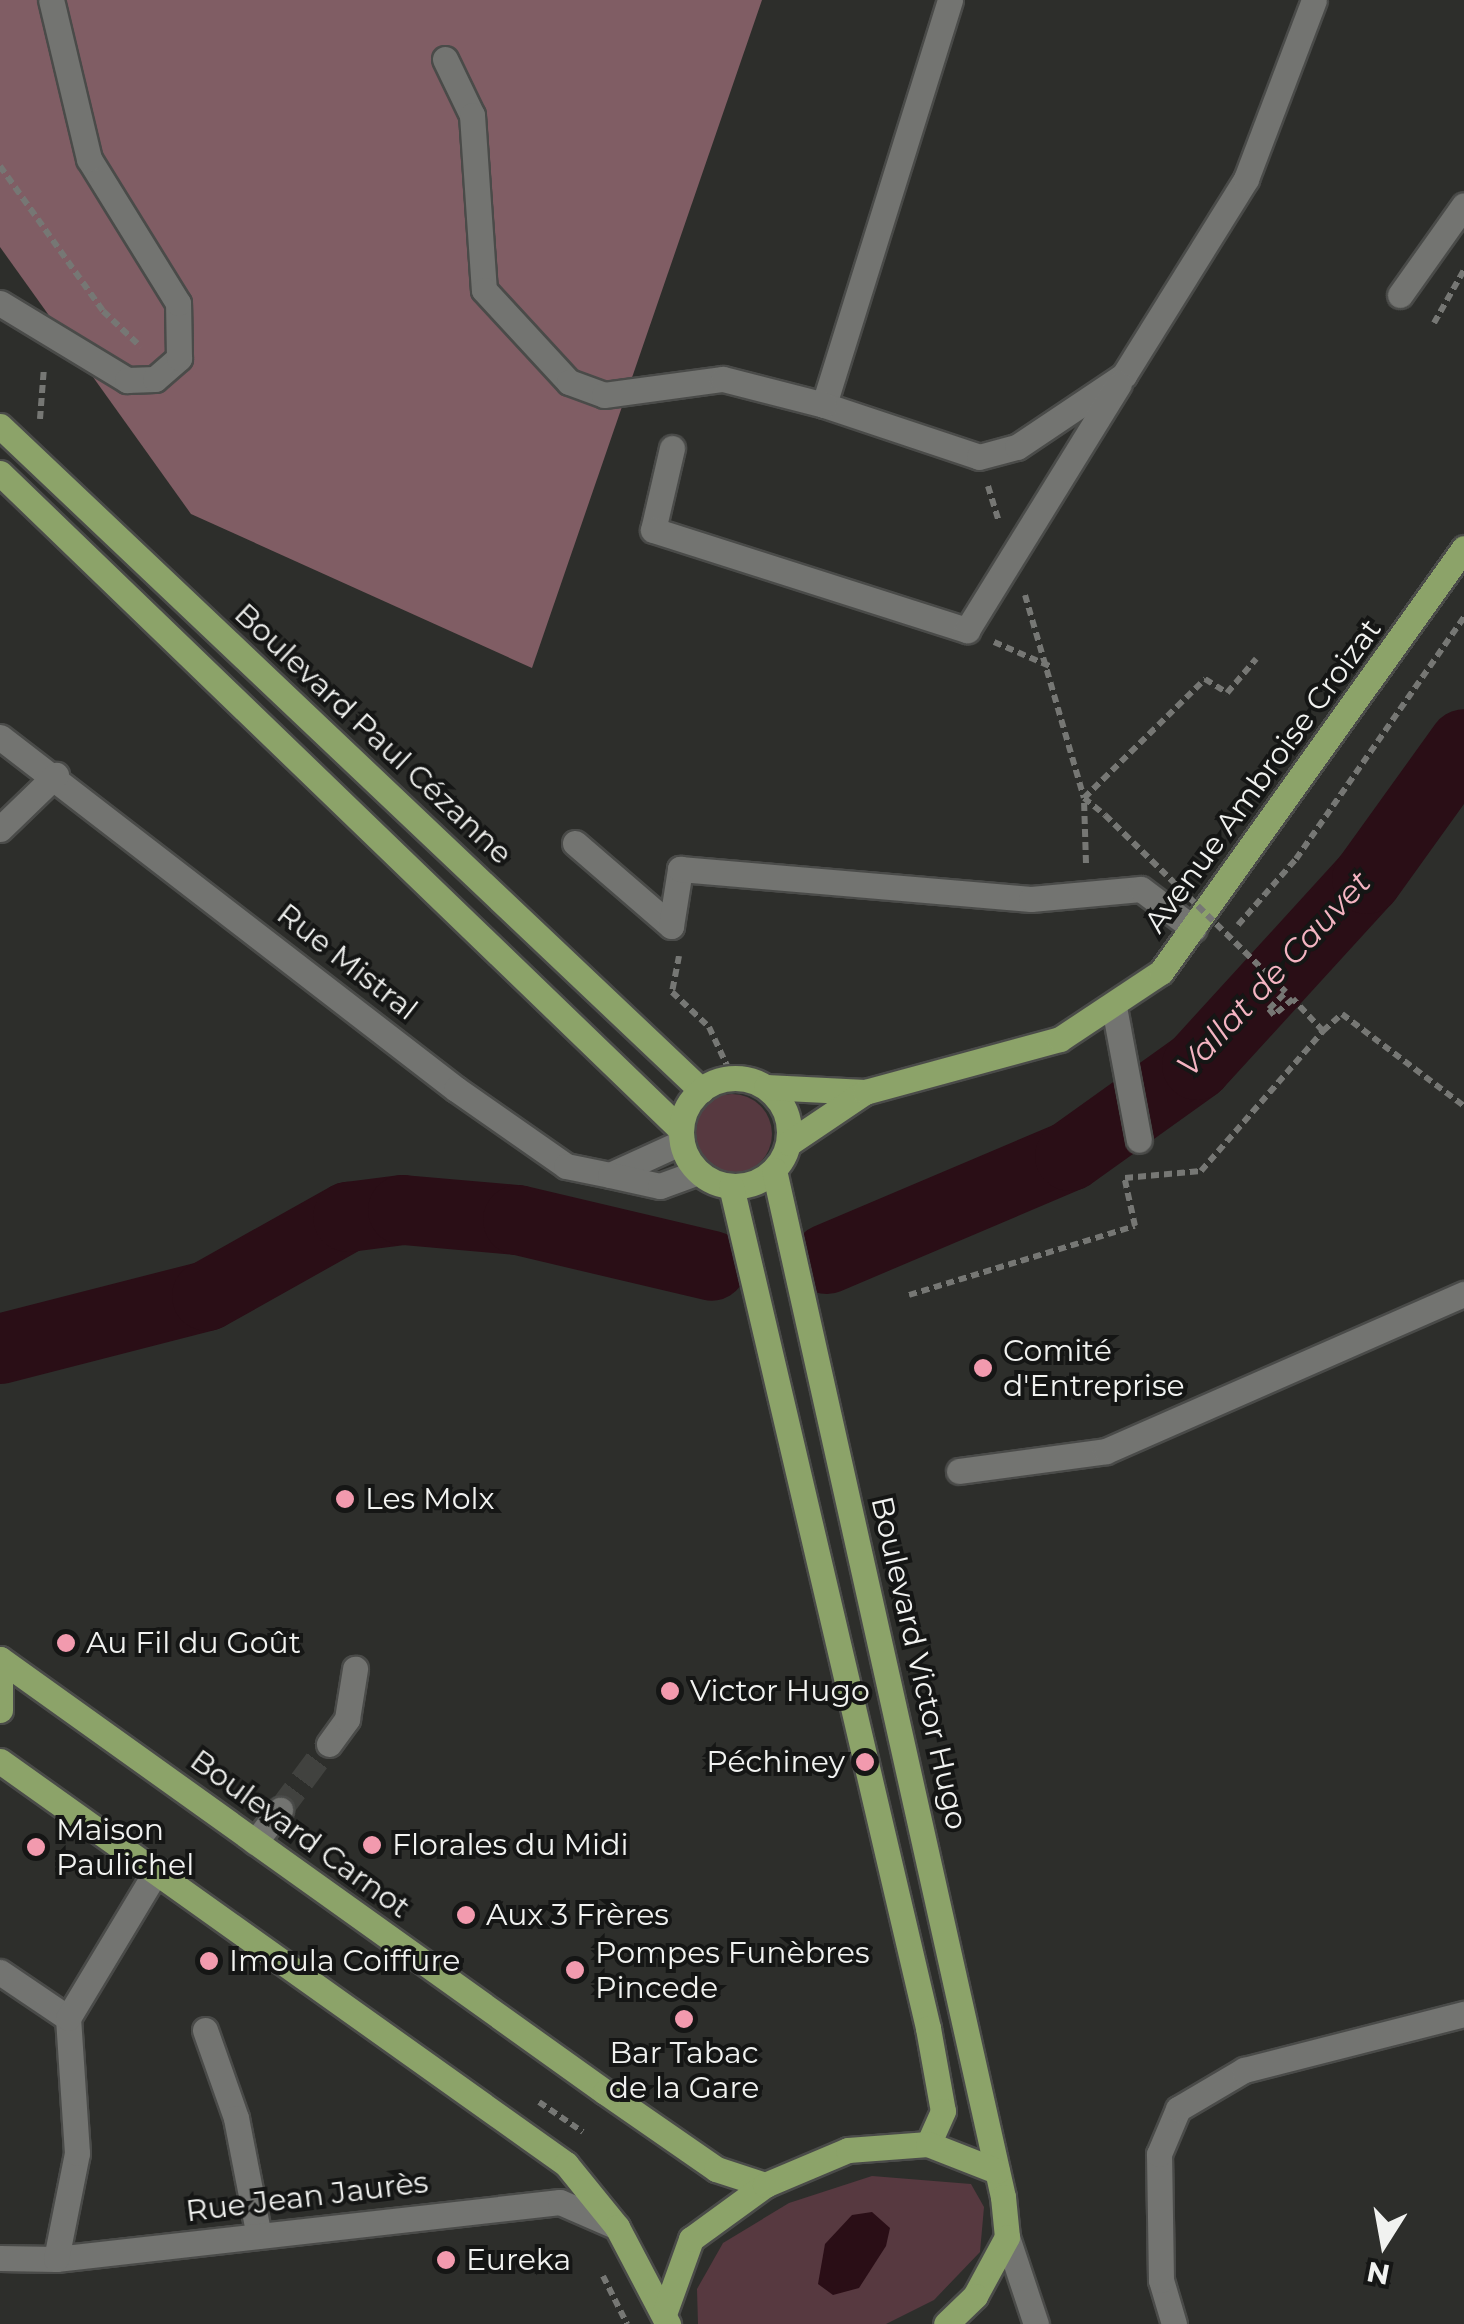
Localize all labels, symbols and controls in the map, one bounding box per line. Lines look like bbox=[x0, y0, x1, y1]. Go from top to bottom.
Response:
street label: Boulevard Paul Cézanne bbox=[227, 596, 519, 872]
street label: Avenue Ambroise Croizat bbox=[1137, 612, 1389, 940]
water label: Vallat de Cauvet bbox=[1169, 863, 1379, 1085]
street label: Rue Mistral bbox=[270, 896, 424, 1028]
place label: Comité d'Entreprise bbox=[1003, 1333, 1185, 1404]
marker: Comité d'Entreprise bbox=[972, 1357, 994, 1379]
place label: Les Molx bbox=[365, 1481, 495, 1517]
marker: Les Molx bbox=[334, 1488, 356, 1510]
street label: Boulevard Victor Hugo bbox=[863, 1493, 975, 1833]
place label: Au Fil du Goût bbox=[86, 1625, 301, 1661]
marker: Au Fil du Goût bbox=[55, 1632, 77, 1654]
place label: Victor Hugo bbox=[690, 1673, 870, 1709]
marker: Victor Hugo bbox=[659, 1680, 681, 1702]
street label: Boulevard Carnot bbox=[183, 1742, 417, 1926]
place label: Péchiney bbox=[706, 1744, 845, 1780]
marker: Péchiney bbox=[854, 1751, 876, 1773]
place label: Maison Paulichel bbox=[56, 1812, 194, 1882]
place label: Florales du Midi bbox=[392, 1827, 629, 1863]
marker: Florales du Midi bbox=[361, 1834, 383, 1856]
marker: Maison Paulichel bbox=[25, 1836, 47, 1858]
place label: Aux 3 Frères bbox=[486, 1897, 669, 1933]
marker: Aux 3 Frères bbox=[455, 1904, 477, 1926]
place label: Pompes Funèbres Pincede bbox=[595, 1935, 870, 2006]
place label: Imoula Coiffure bbox=[229, 1943, 460, 1979]
marker: Imoula Coiffure bbox=[198, 1950, 220, 1972]
marker: Pompes Funèbres Pincede bbox=[564, 1959, 586, 1981]
marker: Bar Tabac de la Gare bbox=[673, 2008, 695, 2030]
place label: Bar Tabac de la Gare bbox=[609, 2035, 759, 2106]
street label: Rue Jean Jaurès bbox=[184, 2164, 430, 2230]
north arrow bbox=[1334, 2194, 1434, 2294]
place label: Eureka bbox=[466, 2242, 571, 2278]
marker: Eureka bbox=[435, 2249, 457, 2271]
text: N bbox=[1364, 2255, 1393, 2292]

